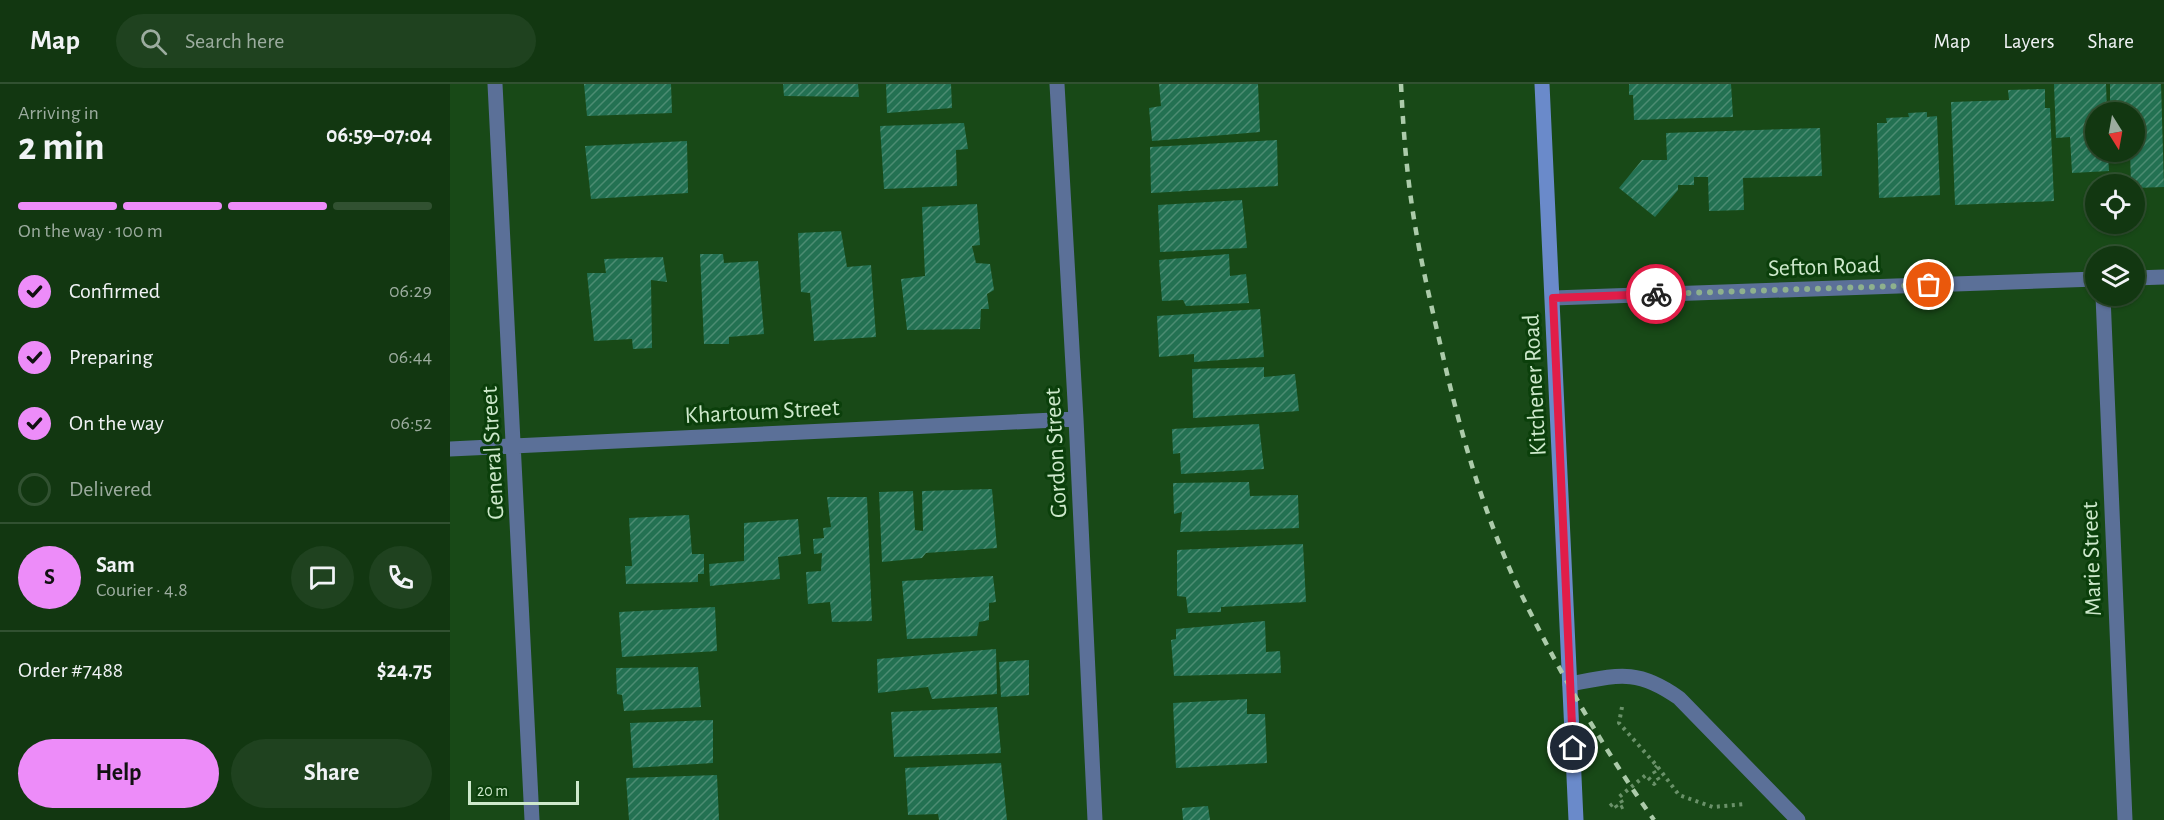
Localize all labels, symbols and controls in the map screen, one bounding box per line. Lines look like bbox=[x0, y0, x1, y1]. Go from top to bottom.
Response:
search box bbox=[116, 14, 536, 68]
icon: search bbox=[137, 25, 170, 58]
text: Map bbox=[30, 27, 80, 55]
text: Search here bbox=[185, 30, 284, 52]
text: Map bbox=[1934, 31, 1970, 52]
text: Layers bbox=[2003, 31, 2054, 52]
text: Share bbox=[2087, 31, 2134, 52]
north arrow bbox=[2085, 102, 2145, 162]
map controls bbox=[2085, 102, 2145, 306]
text: Arriving in bbox=[18, 103, 99, 123]
text: 06:59–07:04 bbox=[326, 124, 432, 146]
text: 2 min bbox=[18, 128, 105, 167]
button: locate bbox=[2085, 174, 2145, 234]
text: On the way · 100 m bbox=[18, 221, 163, 241]
button: layers bbox=[2085, 246, 2145, 306]
street label: Sefton Road bbox=[1767, 253, 1881, 281]
pin bbox=[1903, 259, 1954, 310]
courier bbox=[1626, 264, 1686, 324]
icon: bag bbox=[1912, 268, 1945, 301]
icon: check bbox=[18, 275, 51, 308]
icon: bike bbox=[1640, 278, 1673, 311]
text: Confirmed bbox=[69, 280, 160, 302]
text: 06:29 bbox=[389, 281, 432, 301]
street label: Kitchener Road bbox=[1519, 313, 1551, 456]
icon: check bbox=[18, 341, 51, 374]
text: Preparing bbox=[69, 346, 153, 368]
text: 06:44 bbox=[388, 347, 432, 367]
street label: General Street bbox=[478, 385, 508, 520]
street label: Gordon Street bbox=[1041, 387, 1071, 518]
street label: Khartoum Street bbox=[684, 396, 840, 428]
icon: check bbox=[18, 407, 51, 440]
text: On the way bbox=[69, 412, 164, 434]
text: 06:52 bbox=[390, 413, 432, 433]
text: Delivered bbox=[69, 478, 152, 500]
street label: Marie Street bbox=[2078, 501, 2106, 617]
button: chat bbox=[291, 546, 354, 609]
button: phone bbox=[369, 546, 432, 609]
text: Sam bbox=[96, 554, 135, 576]
text: S bbox=[44, 566, 55, 588]
text: Courier · 4.8 bbox=[96, 580, 188, 600]
text: Order #7488 bbox=[18, 659, 123, 681]
text: $24.75 bbox=[377, 659, 432, 681]
pin bbox=[1547, 722, 1598, 773]
icon: home bbox=[1556, 731, 1589, 764]
button: Help bbox=[18, 739, 219, 808]
button: Share bbox=[231, 739, 432, 808]
scale bar bbox=[468, 778, 579, 806]
text: 20 m bbox=[477, 783, 508, 799]

